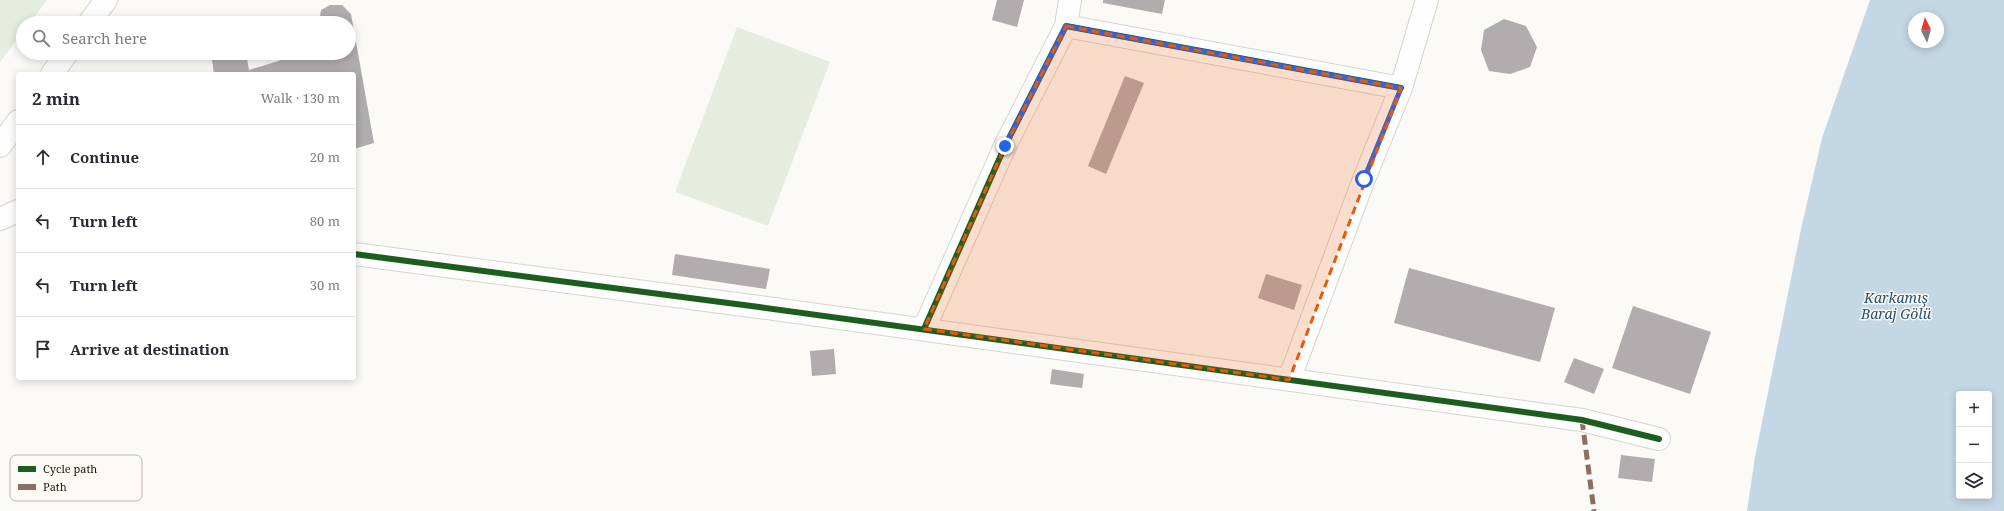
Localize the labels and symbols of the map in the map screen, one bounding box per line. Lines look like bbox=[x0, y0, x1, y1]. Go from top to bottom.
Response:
north arrow bbox=[1908, 12, 1944, 48]
route end bbox=[996, 137, 1014, 155]
route start bbox=[1355, 170, 1373, 188]
water label: Karkamış Baraj Gölü bbox=[1860, 288, 1932, 323]
legend bbox=[10, 455, 142, 501]
text: Cycle path bbox=[43, 461, 97, 476]
text: Path bbox=[43, 479, 67, 494]

